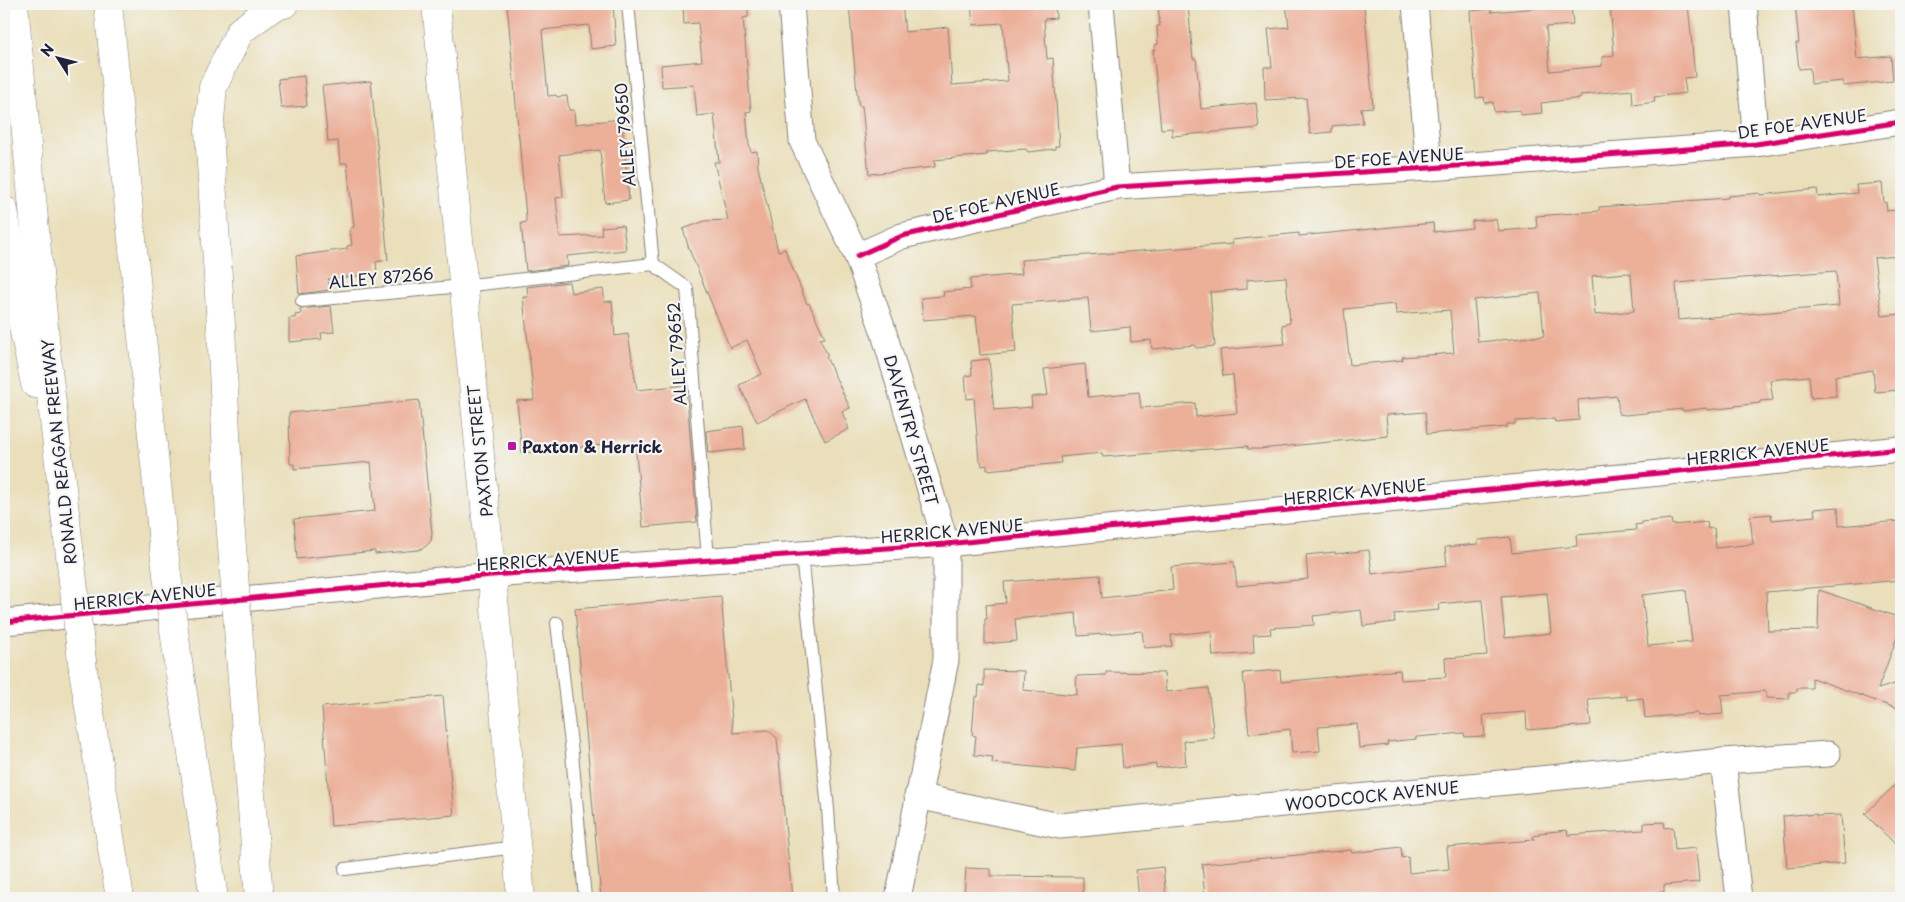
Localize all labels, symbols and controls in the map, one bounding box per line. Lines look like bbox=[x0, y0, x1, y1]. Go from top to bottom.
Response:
north arrow bbox=[32, 32, 82, 82]
text: N bbox=[35, 39, 59, 61]
street label: ALLEY 79650 bbox=[608, 82, 640, 188]
street label: DE FOE AVENUE bbox=[1736, 102, 1868, 144]
street label: DE FOE AVENUE bbox=[1333, 140, 1465, 174]
street label: DE FOE AVENUE bbox=[930, 176, 1062, 228]
street label: ALLEY 87266 bbox=[328, 260, 434, 294]
street label: ALLEY 79652 bbox=[660, 301, 692, 407]
street label: RONALD REAGAN FREEWAY bbox=[34, 338, 82, 566]
street label: DAVENTRY STREET bbox=[879, 352, 945, 508]
street label: PAXTON STREET bbox=[460, 383, 498, 518]
street label: HERRICK AVENUE bbox=[1685, 432, 1831, 470]
place label: Paxton & Herrick bbox=[522, 434, 663, 458]
marker: Paxton & Herrick bbox=[506, 440, 518, 452]
street label: HERRICK AVENUE bbox=[1282, 472, 1428, 510]
street label: HERRICK AVENUE bbox=[879, 512, 1025, 548]
street label: HERRICK AVENUE bbox=[476, 542, 620, 576]
street label: HERRICK AVENUE bbox=[72, 577, 218, 615]
street label: WOODCOCK AVENUE bbox=[1284, 774, 1460, 816]

